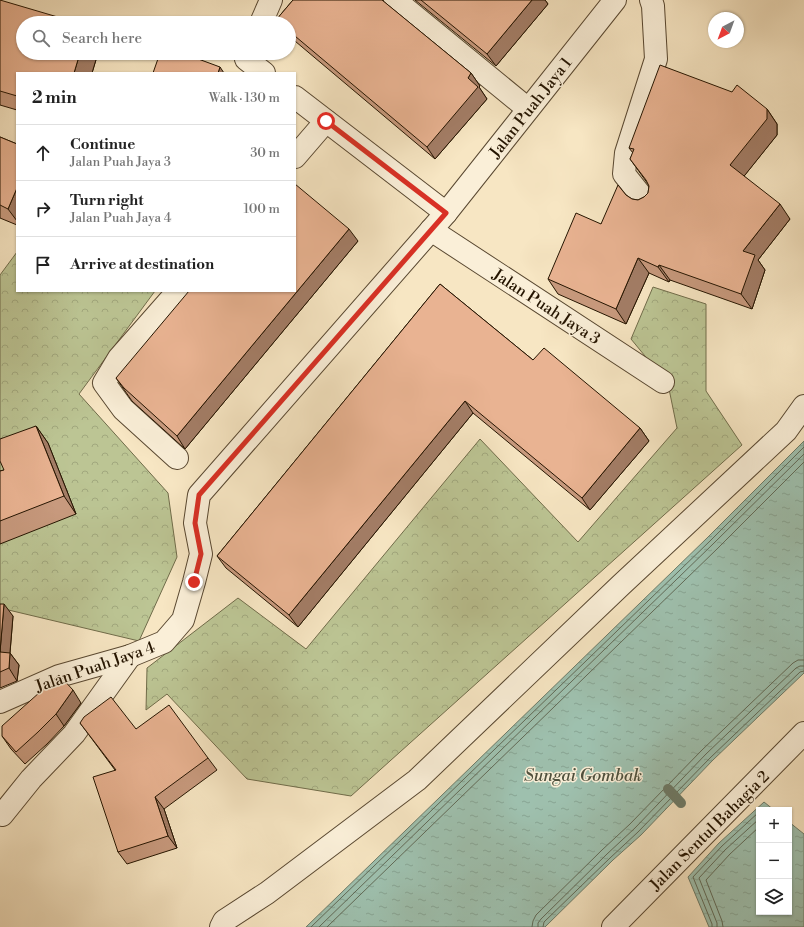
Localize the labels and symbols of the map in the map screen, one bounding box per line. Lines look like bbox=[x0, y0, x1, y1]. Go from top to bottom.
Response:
north arrow bbox=[708, 12, 744, 48]
street label: Jalan Puah Jaya 1 bbox=[485, 53, 576, 163]
route start bbox=[317, 112, 335, 130]
street label: Jalan Puah Jaya 3 bbox=[488, 264, 604, 349]
route end bbox=[185, 573, 203, 591]
street label: Jalan Puah Jaya 4 bbox=[32, 637, 158, 697]
water label: Sungai Gombak bbox=[524, 765, 642, 787]
street label: Jalan Sentul Bahagia 2 bbox=[645, 767, 774, 895]

